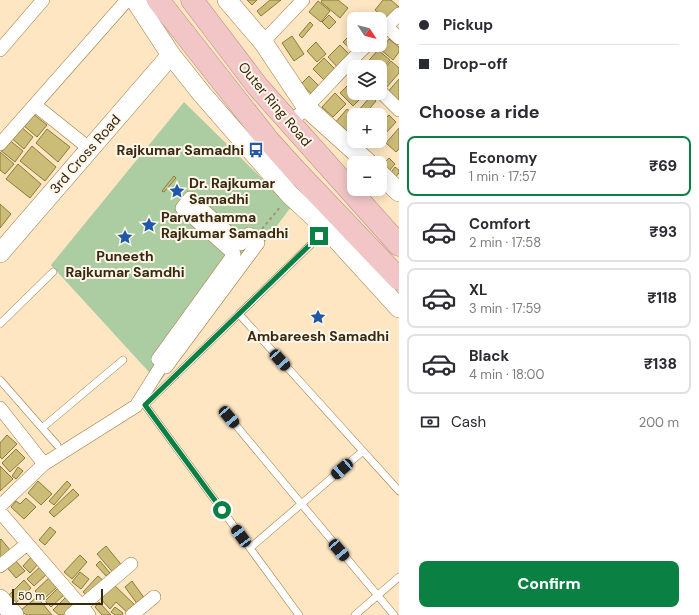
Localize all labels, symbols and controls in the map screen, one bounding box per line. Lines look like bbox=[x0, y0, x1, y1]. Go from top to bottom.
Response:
north arrow bbox=[347, 12, 387, 52]
map controls bbox=[347, 12, 387, 196]
text: Pickup bbox=[443, 15, 493, 35]
text: Drop-off bbox=[443, 54, 508, 74]
street label: Outer Ring Road bbox=[234, 58, 316, 150]
button: layers bbox=[347, 60, 387, 100]
text: Choose a ride bbox=[419, 100, 540, 124]
button: + bbox=[347, 108, 387, 148]
street label: 3rd Cross Road bbox=[46, 111, 124, 197]
place label: Rajkumar Samadhi bbox=[117, 141, 244, 159]
bus stop icon: Rajkumar Samadhi bbox=[247, 141, 265, 159]
icon: car bbox=[421, 148, 457, 184]
text: Economy bbox=[469, 148, 537, 168]
button: − bbox=[347, 156, 387, 196]
text: ₹69 bbox=[649, 156, 677, 176]
text: 1 min · 17:57 bbox=[469, 168, 536, 185]
place label: Dr. Rajkumar Samadhi bbox=[189, 174, 276, 208]
place icon: Dr. Rajkumar Samadhi bbox=[168, 182, 186, 200]
place label: Parvathamma Rajkumar Samadhi bbox=[161, 208, 289, 242]
icon: car bbox=[421, 214, 457, 250]
text: Comfort bbox=[469, 214, 530, 234]
place icon: Parvathamma Rajkumar Samadhi bbox=[140, 216, 158, 234]
text: ₹93 bbox=[649, 222, 677, 242]
route end bbox=[310, 227, 328, 245]
place icon: Puneeth Rajkumar Samdhi bbox=[116, 228, 134, 246]
text: 2 min · 17:58 bbox=[469, 234, 541, 251]
place label: Puneeth Rajkumar Samdhi bbox=[65, 247, 185, 281]
icon: car bbox=[421, 280, 457, 316]
text: XL bbox=[469, 280, 487, 300]
text: ₹118 bbox=[647, 288, 677, 308]
text: 3 min · 17:59 bbox=[469, 300, 541, 317]
place icon: Ambareesh Samadhi bbox=[309, 308, 327, 326]
place label: Ambareesh Samadhi bbox=[247, 327, 389, 345]
icon: car bbox=[421, 346, 457, 382]
text: Black bbox=[469, 346, 509, 366]
car bbox=[268, 347, 292, 373]
text: ₹138 bbox=[644, 354, 677, 374]
text: 4 min · 18:00 bbox=[469, 366, 544, 383]
car bbox=[217, 404, 241, 430]
icon: cash bbox=[419, 411, 441, 433]
text: Cash bbox=[451, 412, 486, 432]
text: 200 m bbox=[639, 414, 679, 431]
car bbox=[329, 457, 355, 481]
route start bbox=[213, 501, 231, 519]
car bbox=[229, 523, 253, 549]
car bbox=[327, 537, 351, 563]
button: Confirm bbox=[419, 561, 679, 607]
scale bar bbox=[12, 587, 103, 606]
text: 50 m bbox=[18, 589, 45, 603]

